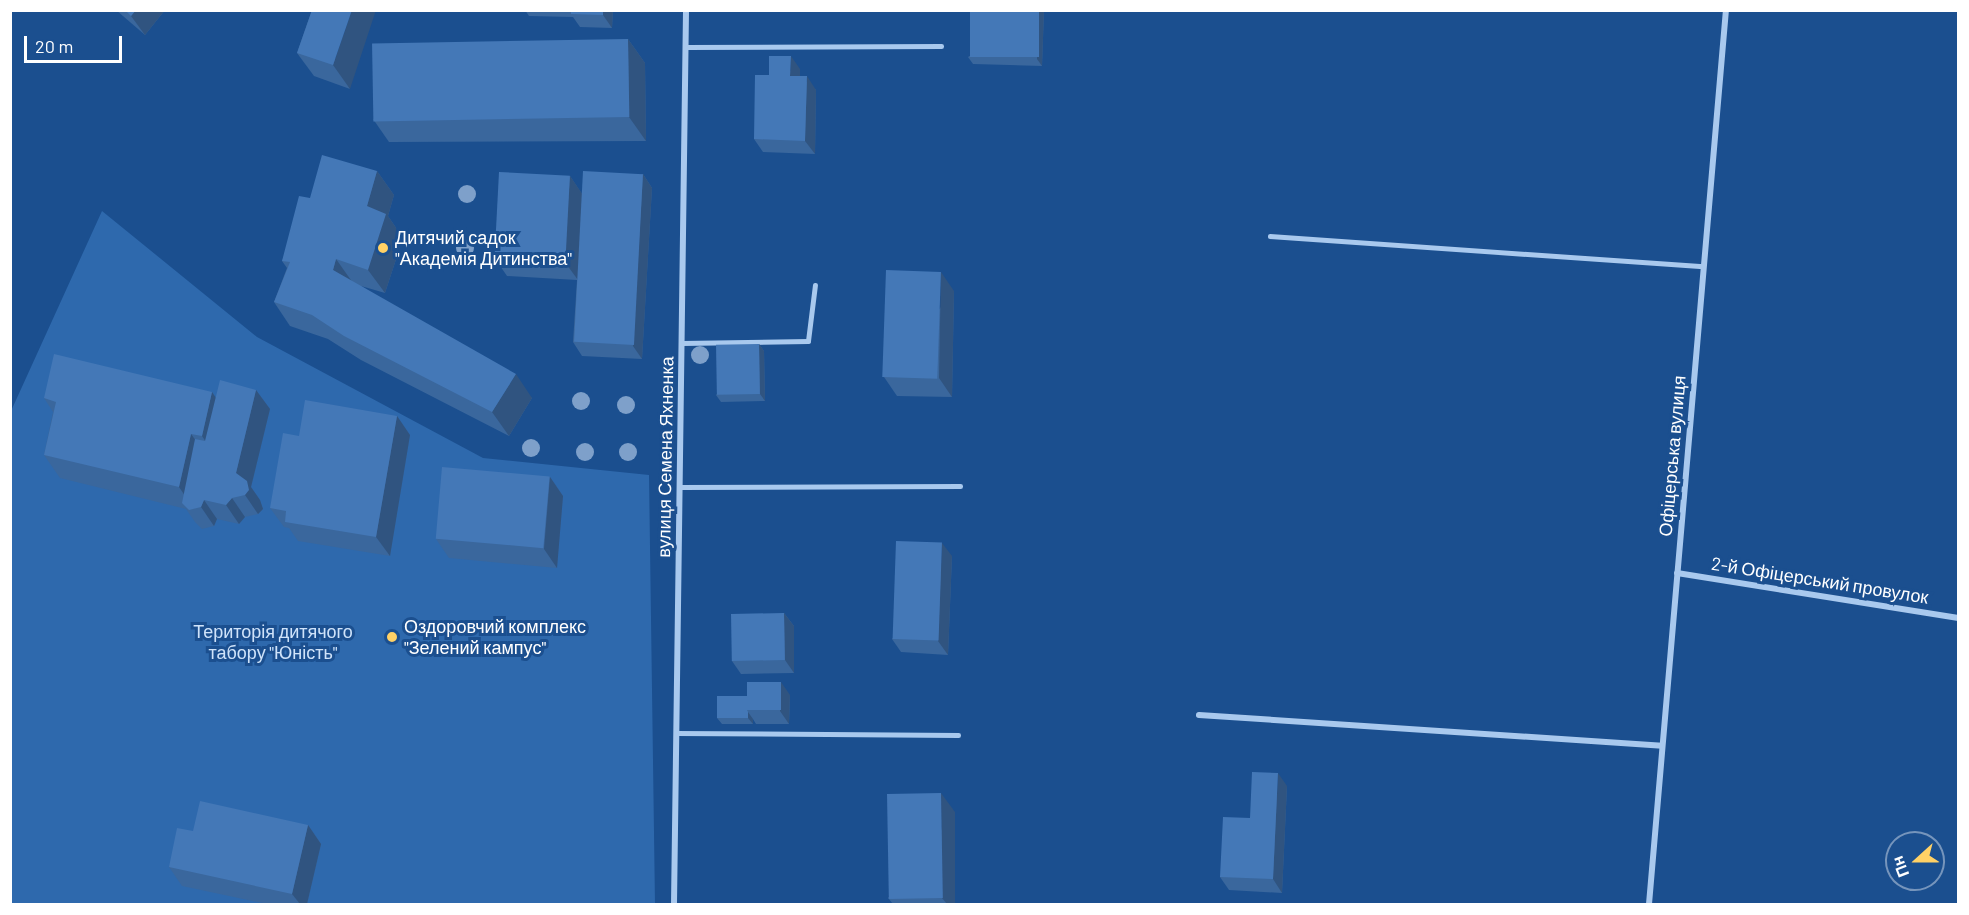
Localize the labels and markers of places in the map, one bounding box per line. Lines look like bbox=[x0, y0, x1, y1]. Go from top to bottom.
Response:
place label: Дитячий садок "Академія Дитинства" bbox=[395, 227, 572, 270]
marker: Дитячий садок "Академія Дитинства" bbox=[376, 241, 390, 255]
place label: Оздоровчий комплекс "Зелений кампус" bbox=[404, 616, 586, 658]
marker: Оздоровчий комплекс "Зелений кампус" bbox=[385, 630, 399, 644]

